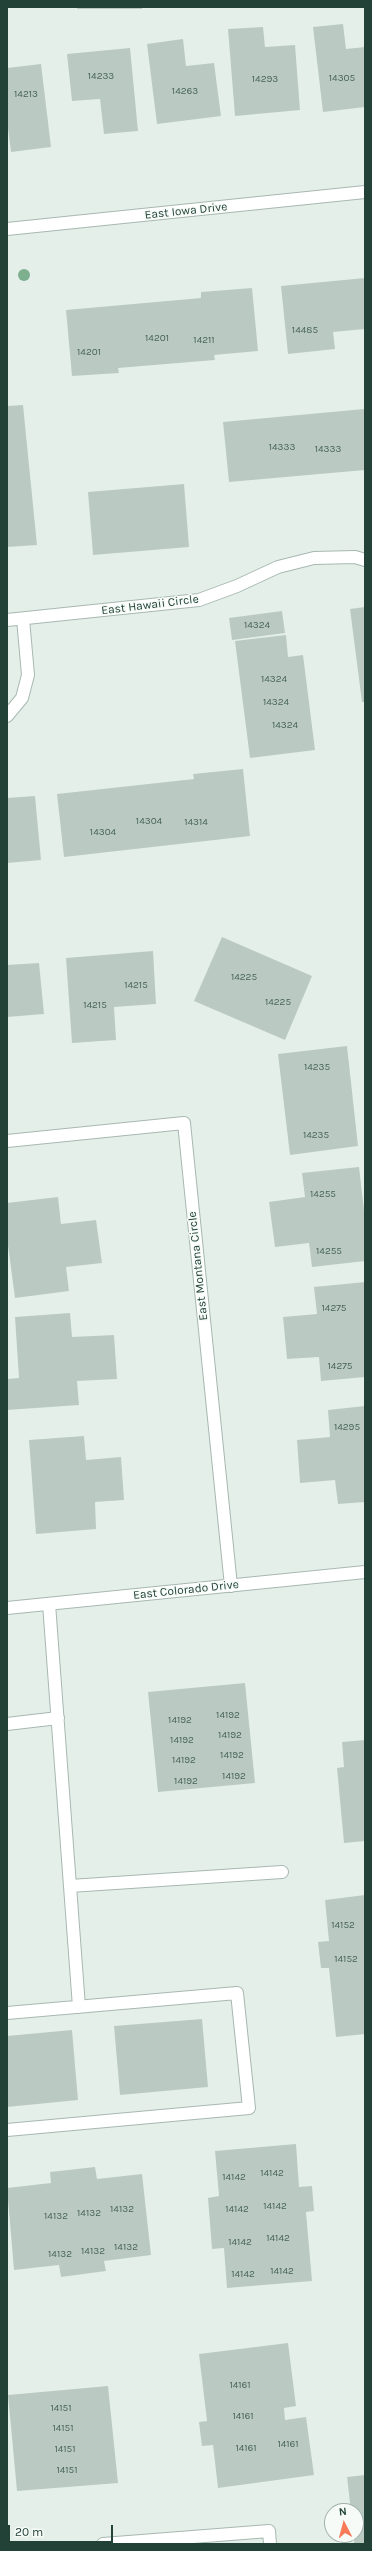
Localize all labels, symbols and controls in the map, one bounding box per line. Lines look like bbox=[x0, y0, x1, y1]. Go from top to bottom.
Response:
house number: 14233 bbox=[88, 70, 114, 82]
house number: 14305 bbox=[329, 72, 355, 84]
house number: 14293 bbox=[252, 73, 278, 85]
house number: 14263 bbox=[172, 85, 198, 97]
house number: 14213 bbox=[14, 88, 38, 100]
street label: East Iowa Drive bbox=[144, 199, 228, 223]
house number: 14485 bbox=[292, 324, 318, 336]
house number: 14201 bbox=[145, 332, 169, 344]
house number: 14211 bbox=[193, 334, 215, 346]
house number: 14201 bbox=[77, 346, 101, 358]
house number: 14333 bbox=[269, 441, 295, 453]
house number: 14333 bbox=[315, 443, 341, 455]
street label: East Hawaii Circle bbox=[101, 592, 199, 618]
house number: 14324 bbox=[244, 619, 270, 631]
house number: 14324 bbox=[261, 673, 287, 685]
house number: 14324 bbox=[263, 696, 289, 708]
house number: 14324 bbox=[272, 719, 298, 731]
house number: 14304 bbox=[136, 815, 162, 827]
house number: 14314 bbox=[184, 816, 208, 828]
house number: 14304 bbox=[90, 826, 116, 838]
house number: 14225 bbox=[231, 971, 257, 983]
house number: 14215 bbox=[124, 979, 148, 991]
house number: 14225 bbox=[265, 996, 291, 1008]
house number: 14215 bbox=[83, 999, 107, 1011]
house number: 14235 bbox=[304, 1061, 330, 1073]
house number: 14235 bbox=[303, 1129, 329, 1141]
house number: 14255 bbox=[310, 1188, 336, 1200]
street label: East Montana Circle bbox=[185, 1211, 211, 1321]
house number: 14255 bbox=[316, 1245, 342, 1257]
house number: 14275 bbox=[321, 1302, 347, 1314]
house number: 14275 bbox=[327, 1360, 353, 1372]
house number: 14295 bbox=[334, 1421, 360, 1433]
street label: East Colorado Drive bbox=[132, 1577, 240, 1603]
house number: 14192 bbox=[216, 1709, 240, 1721]
house number: 14192 bbox=[168, 1714, 192, 1726]
house number: 14192 bbox=[218, 1729, 242, 1741]
house number: 14192 bbox=[170, 1734, 194, 1746]
house number: 14192 bbox=[220, 1749, 244, 1761]
house number: 14192 bbox=[172, 1754, 196, 1766]
house number: 14192 bbox=[222, 1770, 246, 1782]
house number: 14192 bbox=[174, 1775, 198, 1787]
house number: 14152 bbox=[331, 1919, 355, 1931]
house number: 14152 bbox=[334, 1953, 358, 1965]
house number: 14142 bbox=[260, 2167, 284, 2179]
house number: 14142 bbox=[222, 2171, 246, 2183]
house number: 14142 bbox=[263, 2200, 287, 2212]
house number: 14132 bbox=[110, 2203, 134, 2215]
house number: 14142 bbox=[225, 2203, 249, 2215]
house number: 14132 bbox=[77, 2207, 101, 2219]
house number: 14132 bbox=[44, 2210, 68, 2222]
house number: 14142 bbox=[266, 2232, 290, 2244]
house number: 14142 bbox=[228, 2236, 252, 2248]
house number: 14132 bbox=[114, 2241, 138, 2253]
house number: 14132 bbox=[81, 2245, 105, 2257]
house number: 14132 bbox=[48, 2248, 72, 2260]
house number: 14142 bbox=[270, 2265, 294, 2277]
house number: 14142 bbox=[231, 2268, 255, 2280]
house number: 14161 bbox=[229, 2379, 251, 2391]
house number: 14151 bbox=[50, 2402, 72, 2414]
house number: 14161 bbox=[232, 2410, 254, 2422]
house number: 14151 bbox=[52, 2422, 74, 2434]
house number: 14161 bbox=[277, 2438, 299, 2450]
house number: 14161 bbox=[235, 2442, 257, 2454]
house number: 14151 bbox=[54, 2443, 76, 2455]
house number: 14151 bbox=[56, 2464, 78, 2476]
north arrow bbox=[324, 2503, 364, 2543]
text: N bbox=[338, 2505, 347, 2518]
scale bar bbox=[10, 2517, 115, 2543]
text: 20 m bbox=[15, 2525, 43, 2539]

